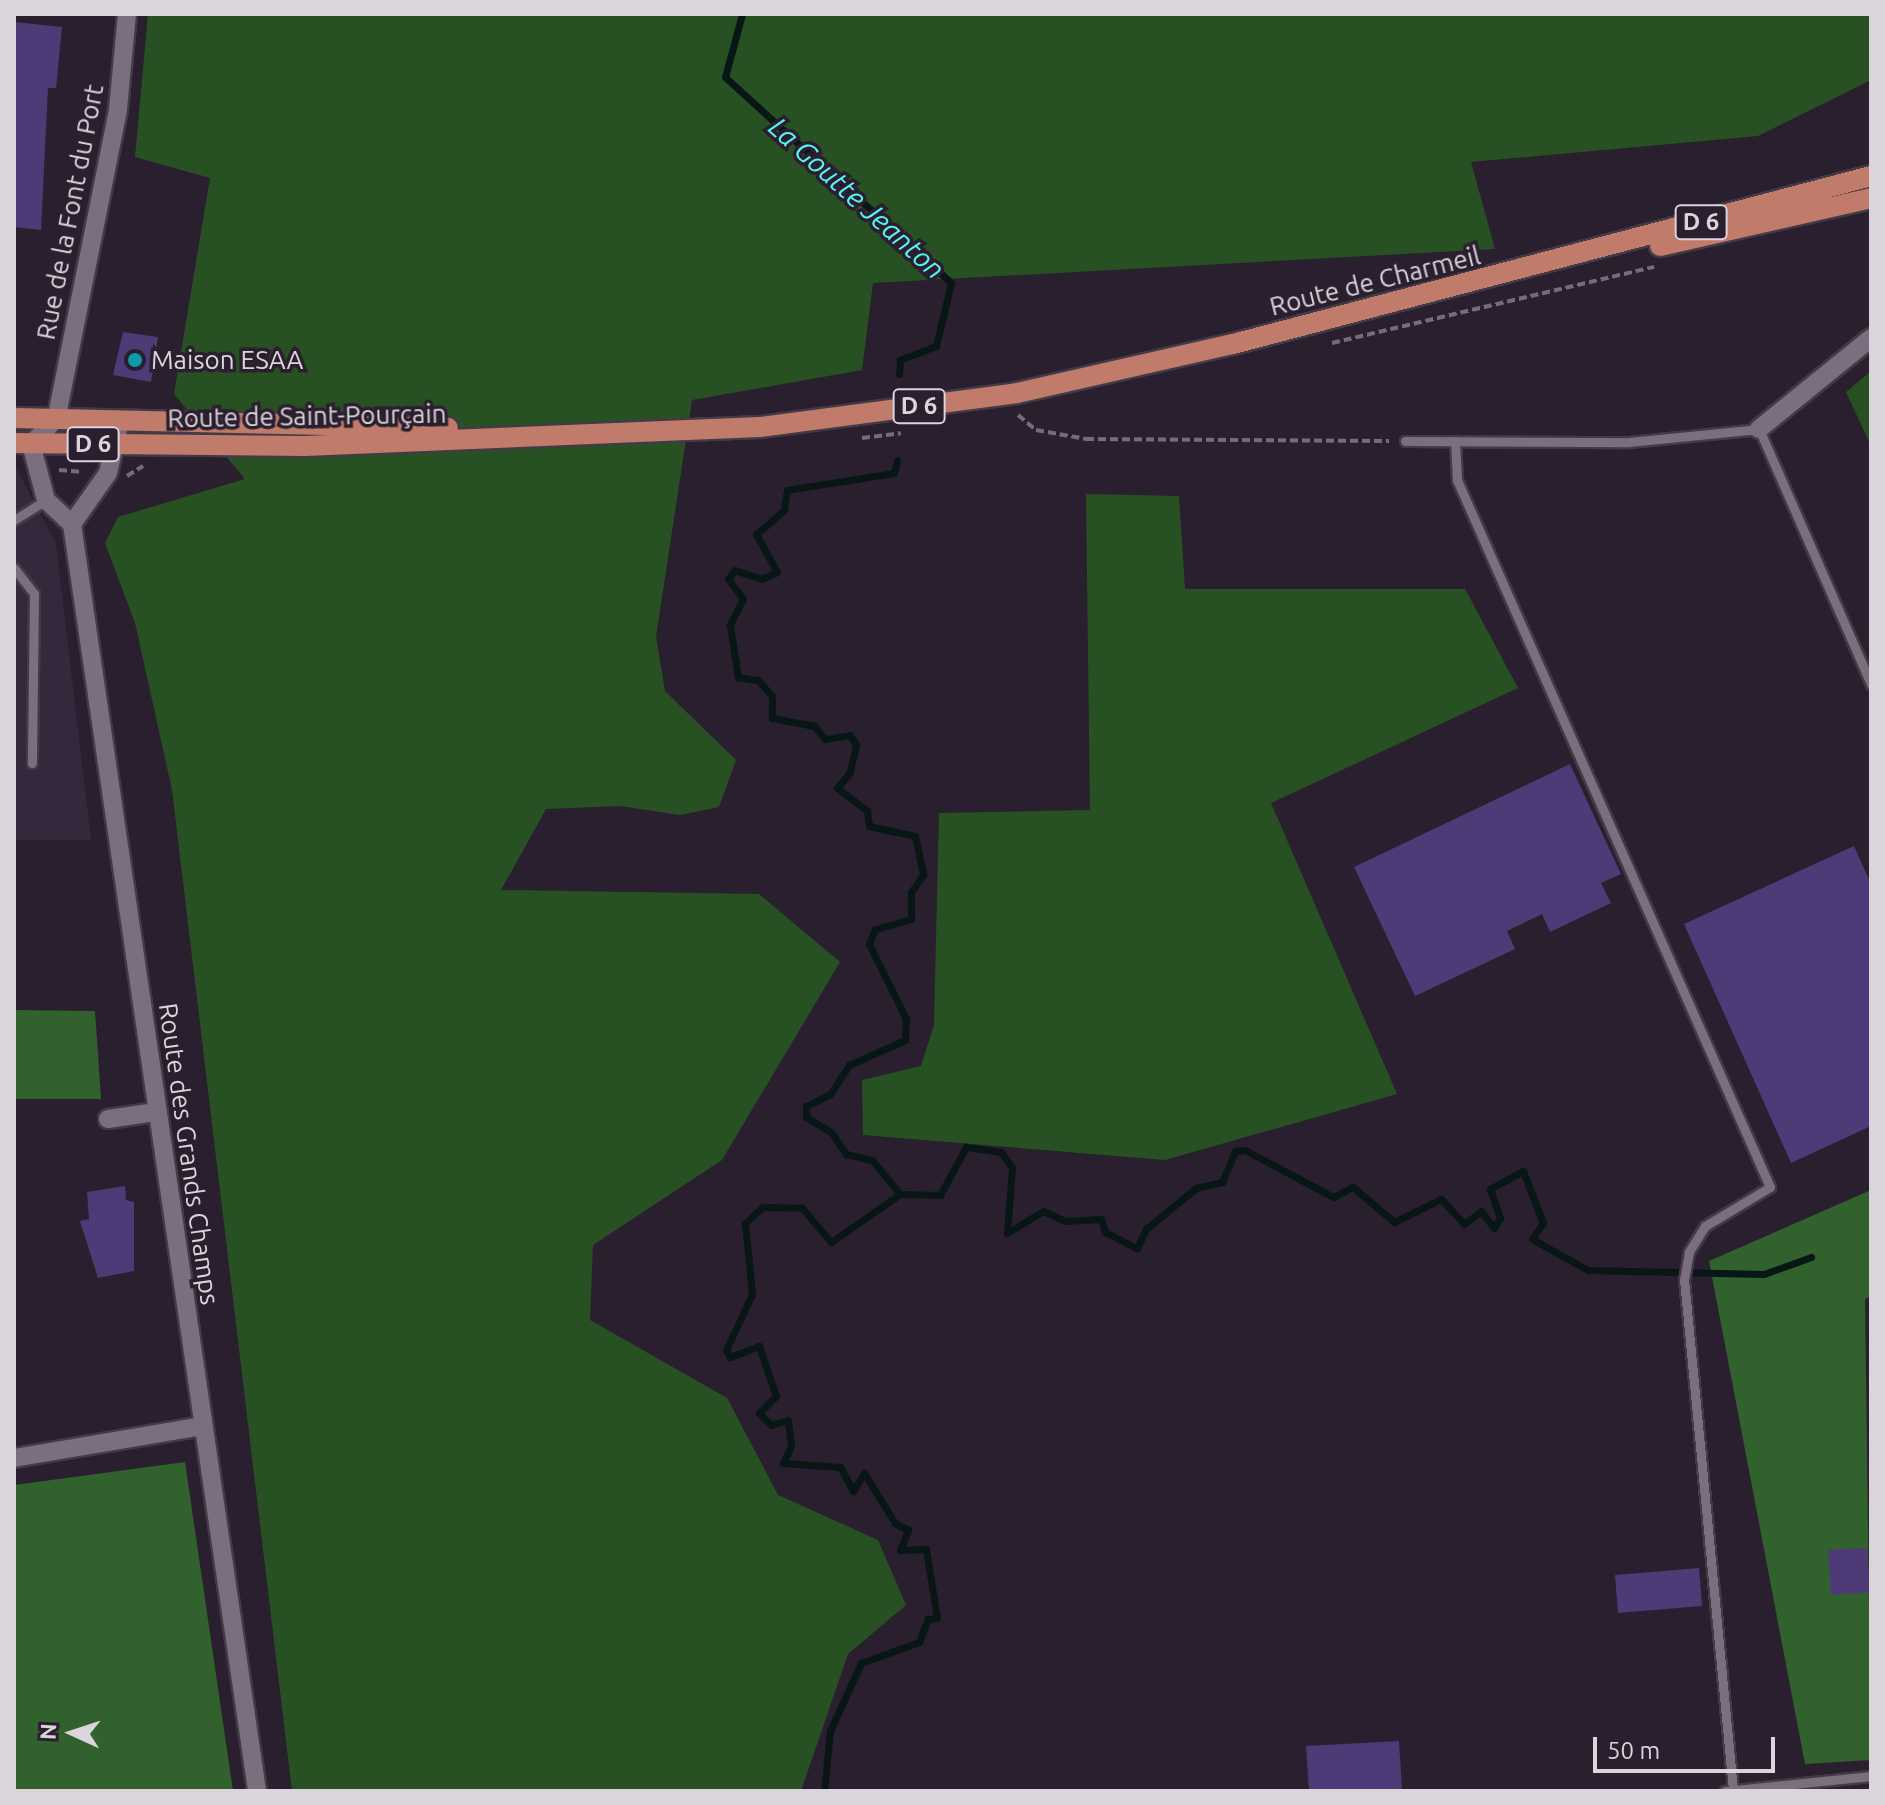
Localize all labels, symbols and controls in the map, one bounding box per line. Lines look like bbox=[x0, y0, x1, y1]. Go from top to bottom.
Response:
street label: Rue de la Font du Port bbox=[30, 82, 110, 342]
water label: La Goutte Jeanton bbox=[762, 110, 952, 286]
road number: D 6 bbox=[1673, 202, 1729, 242]
street label: Route de Charmeil bbox=[1266, 240, 1484, 322]
place label: Maison ESAA bbox=[151, 344, 303, 376]
marker: Maison ESAA bbox=[126, 351, 144, 369]
road number: D 6 bbox=[891, 386, 947, 426]
street label: Route de Saint-Pourçain bbox=[167, 398, 447, 434]
road number: D 6 bbox=[65, 424, 121, 464]
street label: Route des Grands Champs bbox=[152, 1001, 226, 1307]
north arrow bbox=[32, 1693, 112, 1773]
scale bar bbox=[1597, 1721, 1779, 1771]
text: N bbox=[35, 1723, 60, 1741]
text: 50 m bbox=[1607, 1737, 1660, 1764]

